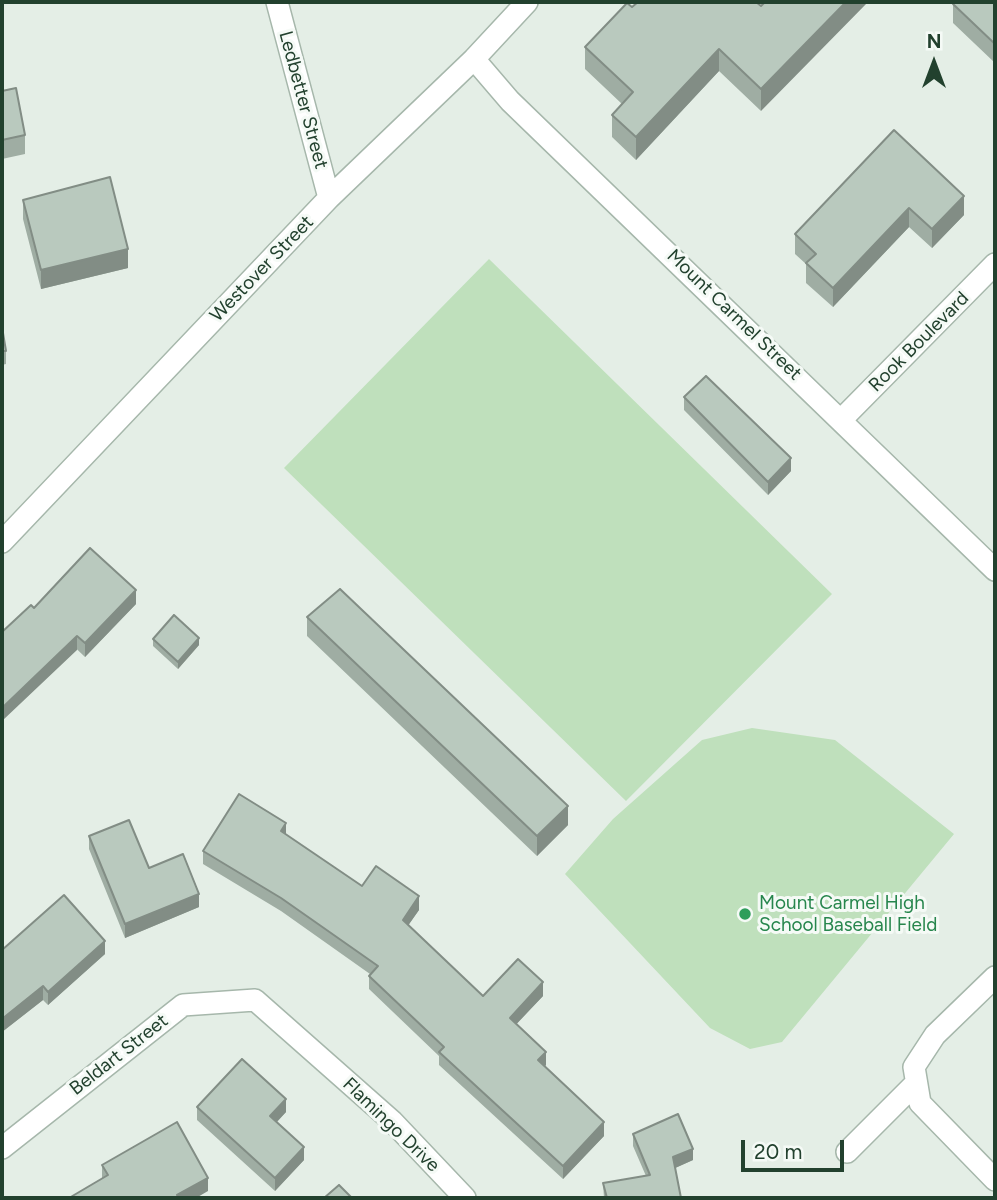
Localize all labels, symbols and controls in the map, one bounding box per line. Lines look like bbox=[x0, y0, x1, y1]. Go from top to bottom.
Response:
north arrow bbox=[899, 28, 969, 98]
street label: Ledbetter Street bbox=[274, 29, 332, 171]
text: N bbox=[927, 30, 941, 53]
street label: Westover Street bbox=[206, 211, 318, 327]
street label: Mount Carmel Street bbox=[662, 245, 806, 385]
street label: Rook Boulevard bbox=[864, 287, 974, 397]
place label: Mount Carmel High School Baseball Field bbox=[759, 892, 937, 936]
marker: Mount Carmel High School Baseball Field bbox=[737, 906, 753, 922]
street label: Beldart Street bbox=[65, 1010, 173, 1100]
street label: Flamingo Drive bbox=[338, 1073, 444, 1177]
scale bar bbox=[745, 1126, 848, 1170]
text: 20 m bbox=[754, 1139, 802, 1164]

